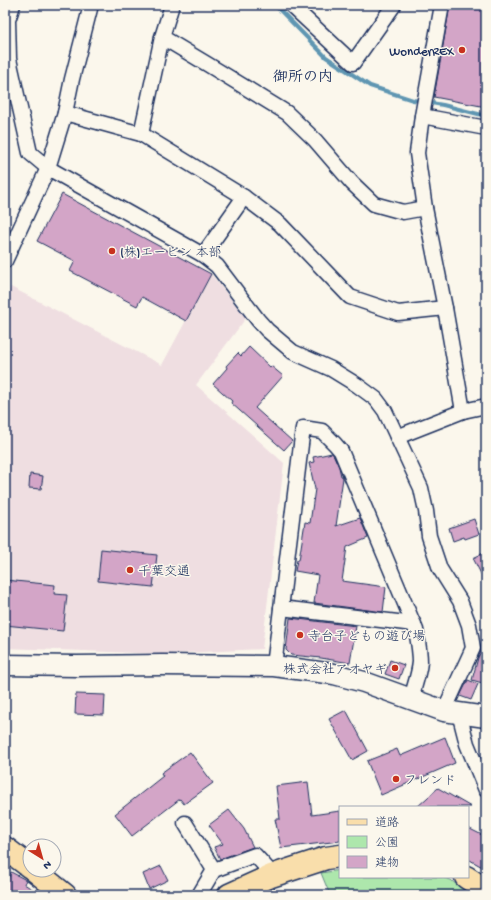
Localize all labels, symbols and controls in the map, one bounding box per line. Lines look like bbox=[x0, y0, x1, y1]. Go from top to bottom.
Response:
place label: WonderREX bbox=[389, 45, 455, 60]
marker: WonderREX bbox=[457, 45, 467, 55]
district label: 御所の内 bbox=[273, 68, 333, 87]
place label: (株)エービン 本部 bbox=[120, 245, 221, 261]
marker: (株)エービン 本部 bbox=[107, 246, 117, 256]
place label: 千葉交通 bbox=[138, 564, 190, 580]
marker: 千葉交通 bbox=[125, 565, 135, 575]
place label: 寺台子どもの遊び場 bbox=[308, 629, 425, 645]
marker: 寺台子どもの遊び場 bbox=[295, 630, 305, 640]
place label: 株式会社アオヤギ bbox=[283, 663, 387, 678]
marker: 株式会社アオヤギ bbox=[390, 663, 400, 673]
marker: フレンド bbox=[391, 774, 401, 784]
place label: フレンド bbox=[404, 774, 456, 789]
legend bbox=[339, 806, 469, 878]
text: 道路 bbox=[375, 816, 399, 831]
text: 公園 bbox=[375, 836, 399, 851]
north arrow bbox=[22, 838, 62, 878]
text: 建物 bbox=[375, 856, 399, 871]
text: N bbox=[40, 857, 53, 871]

